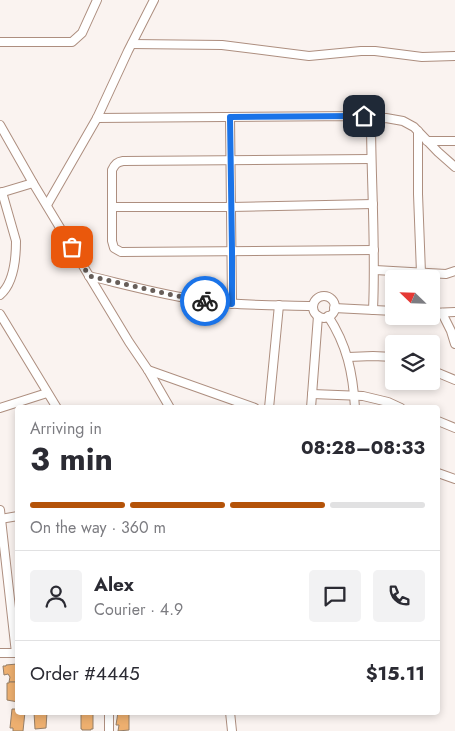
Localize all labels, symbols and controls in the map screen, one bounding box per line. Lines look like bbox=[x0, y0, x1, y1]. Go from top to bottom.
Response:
pin bbox=[343, 95, 385, 137]
icon: home bbox=[350, 102, 378, 130]
pin bbox=[51, 226, 93, 268]
icon: bag bbox=[58, 233, 86, 261]
north arrow bbox=[385, 270, 440, 325]
map controls bbox=[385, 270, 440, 390]
courier bbox=[180, 276, 230, 326]
icon: bike bbox=[191, 287, 219, 315]
button: layers bbox=[385, 335, 440, 390]
text: Arriving in bbox=[30, 417, 102, 440]
text: 08:28–08:33 bbox=[301, 434, 425, 461]
text: 3 min bbox=[30, 436, 113, 482]
text: On the way · 360 m bbox=[30, 516, 166, 539]
button: person bbox=[30, 570, 82, 622]
button: chat bbox=[309, 570, 361, 622]
button: phone bbox=[373, 570, 425, 622]
text: Alex bbox=[94, 571, 134, 598]
text: Courier · 4.9 bbox=[94, 598, 183, 621]
text: Order #4445 bbox=[30, 660, 140, 687]
text: $15.11 bbox=[366, 660, 425, 687]

